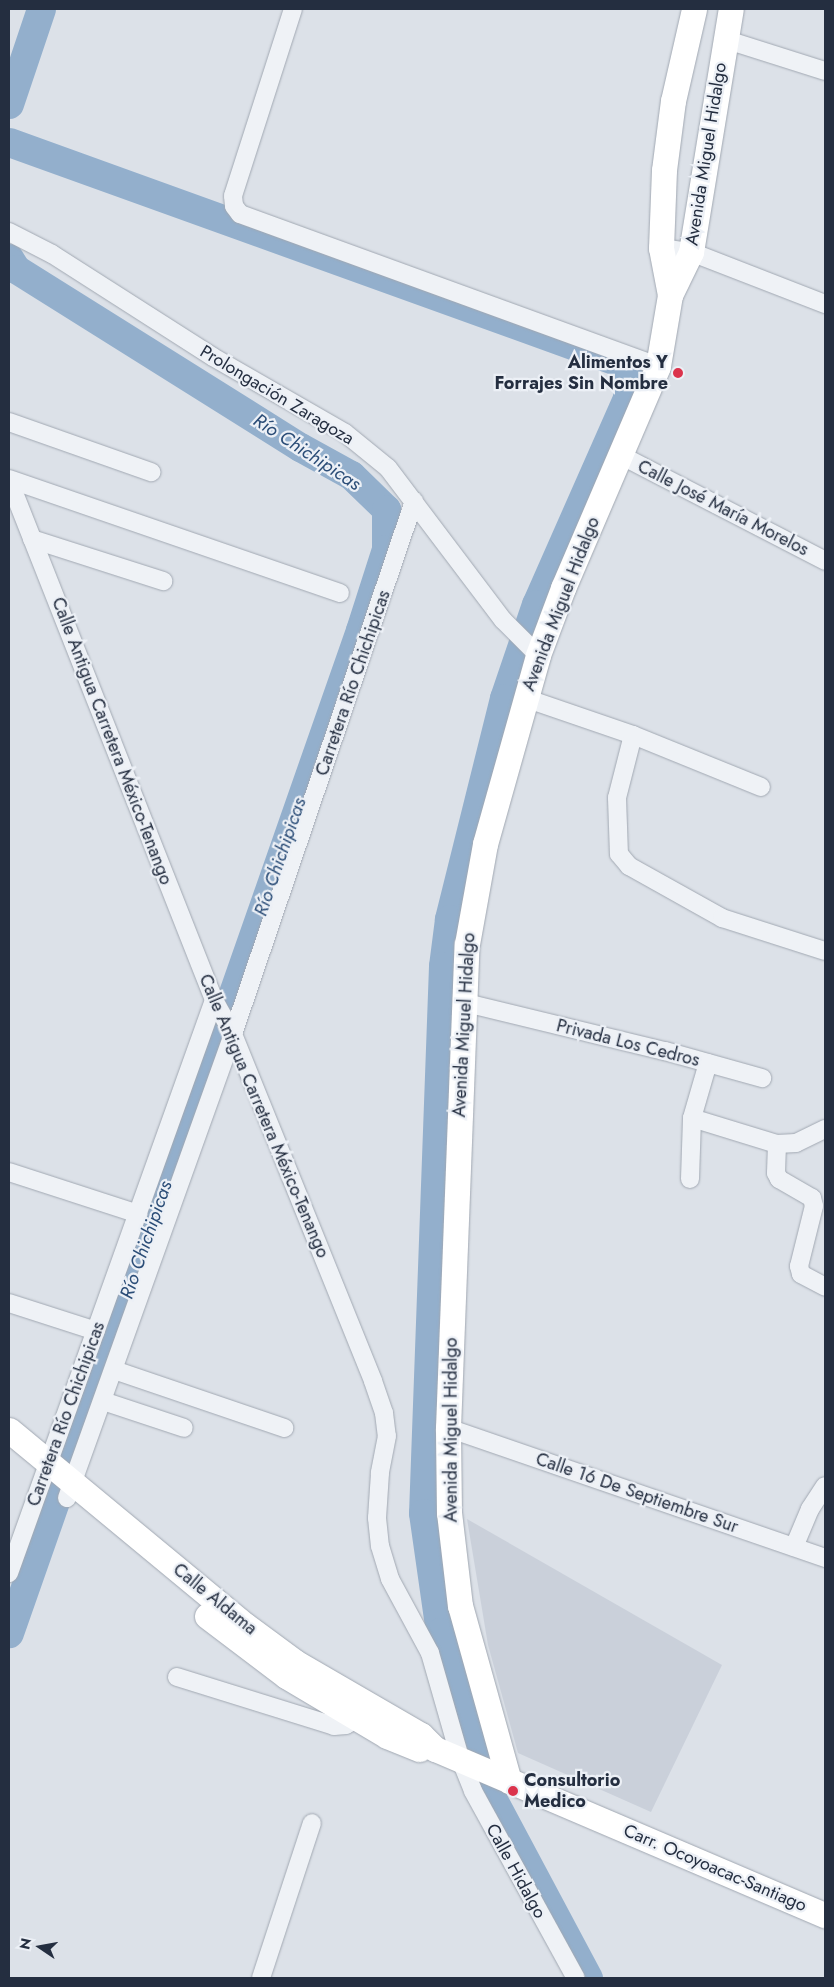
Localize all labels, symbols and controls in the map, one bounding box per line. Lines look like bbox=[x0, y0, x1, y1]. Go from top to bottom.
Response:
street label: Avenida Miguel Hidalgo bbox=[681, 61, 731, 247]
street label: Prolongación Zaragoza bbox=[196, 341, 358, 449]
place label: Alimentos Y Forrajes Sin Nombre bbox=[494, 352, 668, 394]
marker: Alimentos Y Forrajes Sin Nombre bbox=[672, 367, 684, 379]
water label: Río Chichipicas bbox=[249, 409, 365, 495]
street label: Calle José María Morelos bbox=[634, 455, 812, 561]
street label: Avenida Miguel Hidalgo bbox=[518, 514, 604, 694]
street label: Carretera Río Chichipicas bbox=[311, 587, 395, 779]
street label: Calle Antigua Carretera México-Tenango bbox=[47, 594, 177, 888]
water label: Río Chichipicas bbox=[249, 795, 311, 919]
street label: Avenida Miguel Hidalgo bbox=[448, 932, 480, 1118]
street label: Calle Antigua Carretera México-Tenango bbox=[194, 971, 334, 1261]
street label: Privada Los Cedros bbox=[554, 1015, 702, 1071]
water label: Río Chichipicas bbox=[115, 1178, 177, 1302]
street label: Carretera Río Chichipicas bbox=[23, 1319, 109, 1509]
street label: Avenida Miguel Hidalgo bbox=[440, 1338, 462, 1522]
street label: Calle 16 De Septiembre Sur bbox=[533, 1448, 741, 1538]
street label: Calle Aldama bbox=[169, 1559, 261, 1639]
place label: Consultorio Medico bbox=[524, 1770, 620, 1812]
marker: Consultorio Medico bbox=[506, 1784, 520, 1798]
street label: Calle Hidalgo bbox=[481, 1820, 551, 1922]
street label: Carr. Ocoyoacac-Santiago bbox=[620, 1820, 810, 1916]
north arrow bbox=[15, 1922, 65, 1972]
text: N bbox=[14, 1936, 36, 1951]

